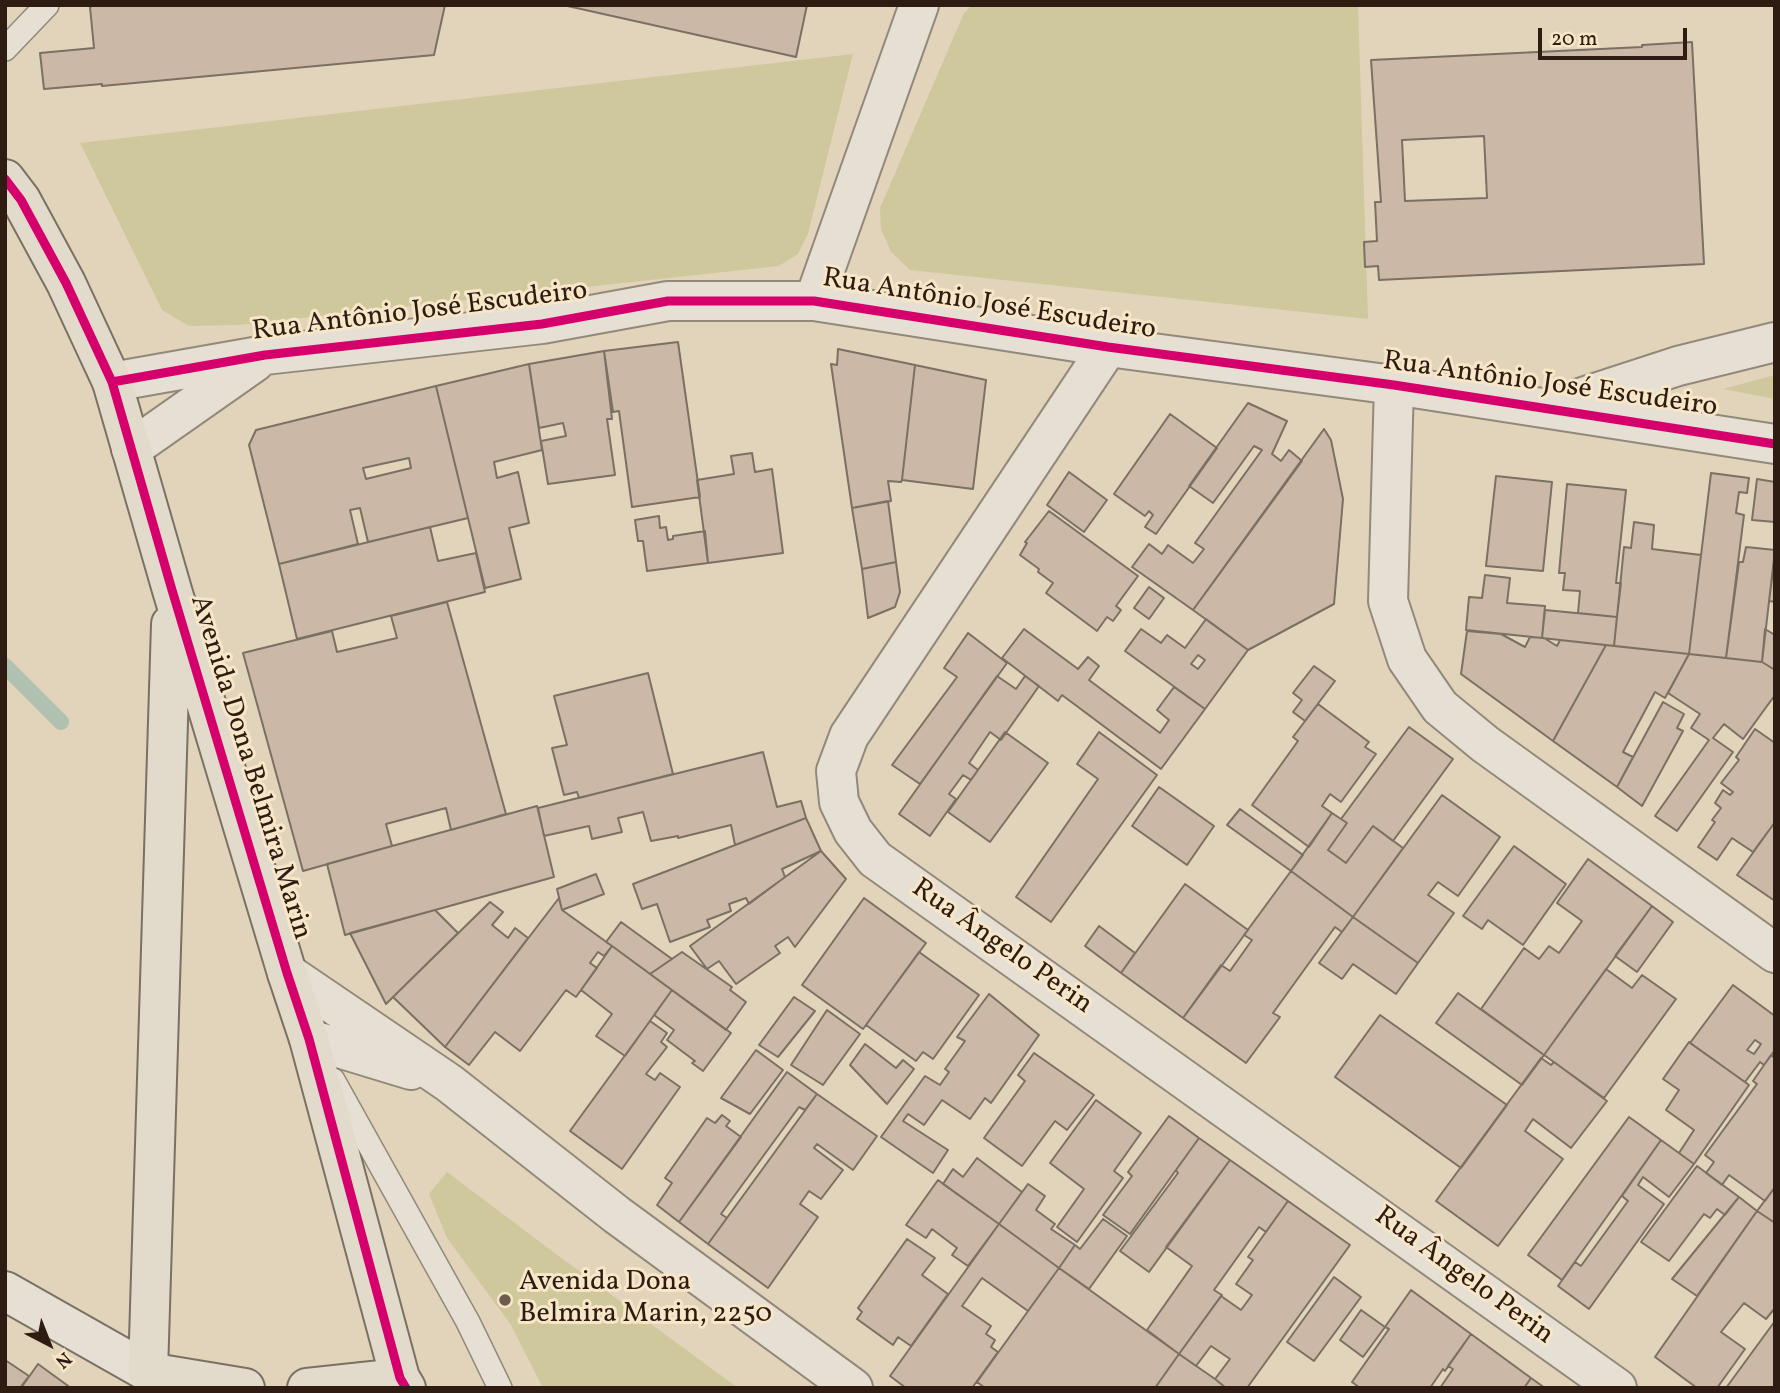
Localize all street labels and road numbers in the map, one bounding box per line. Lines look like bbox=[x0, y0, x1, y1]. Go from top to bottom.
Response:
street label: Rua Antônio José Escudeiro bbox=[820, 263, 1158, 349]
street label: Rua Antônio José Escudeiro bbox=[251, 276, 589, 350]
street label: Rua Antônio José Escudeiro bbox=[1381, 346, 1719, 426]
street label: Avenida Dona Belmira Marin bbox=[181, 592, 317, 944]
street label: Rua Ângelo Perin bbox=[904, 873, 1098, 1023]
street label: Rua Ângelo Perin bbox=[1367, 1201, 1559, 1353]

